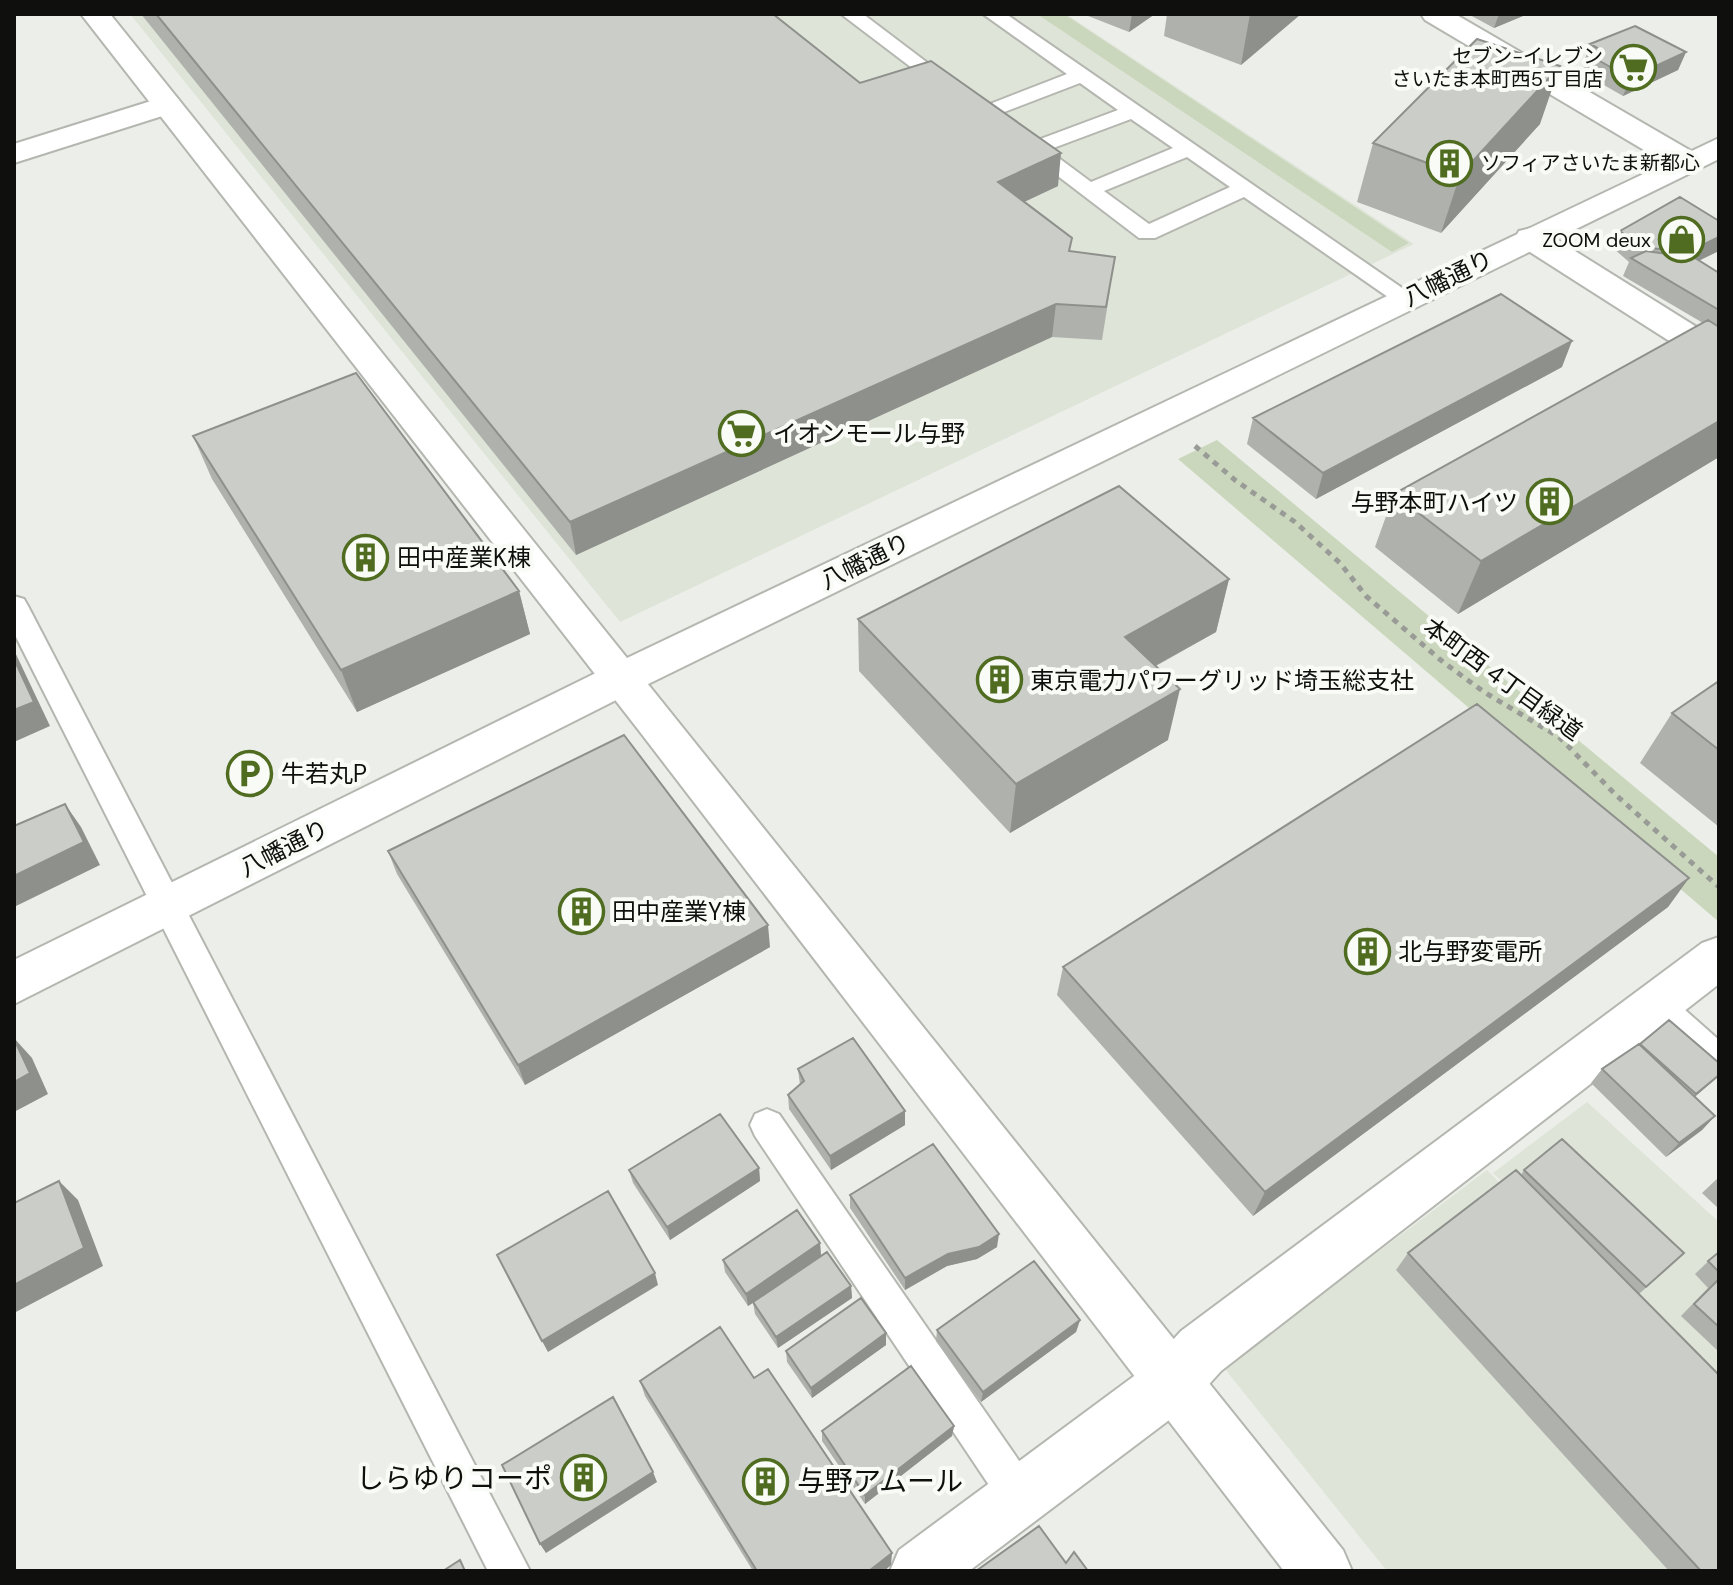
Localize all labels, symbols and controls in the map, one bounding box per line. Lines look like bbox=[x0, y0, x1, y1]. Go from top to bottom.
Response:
place label: セブン-イレブン さいたま本町西5丁目店 bbox=[1391, 43, 1603, 92]
supermarket icon: セブン-イレブン さいたま本町西5丁目店 bbox=[1610, 44, 1658, 92]
building icon: ソフィアさいたま新都心 bbox=[1426, 139, 1474, 187]
place label: ソフィアさいたま新都心 bbox=[1481, 150, 1700, 176]
shop icon: ZOOM deux bbox=[1658, 216, 1706, 264]
place label: ZOOM deux bbox=[1542, 227, 1651, 253]
street label: 八幡通り bbox=[1398, 243, 1498, 313]
supermarket icon: イオンモール与野 bbox=[718, 409, 766, 457]
place label: イオンモール与野 bbox=[773, 418, 965, 449]
building icon: 与野本町ハイツ bbox=[1525, 478, 1573, 526]
place label: 与野本町ハイツ bbox=[1350, 487, 1518, 518]
street label: 八幡通り bbox=[815, 526, 915, 596]
building icon: 田中産業K棟 bbox=[342, 533, 390, 581]
place label: 田中産業K棟 bbox=[397, 542, 531, 573]
street label: 本町西 4丁目緑道 bbox=[1417, 611, 1589, 747]
building icon: 東京電力パワーグリッド埼玉総支社 bbox=[975, 656, 1023, 704]
place label: 東京電力パワーグリッド埼玉総支社 bbox=[1030, 665, 1414, 696]
parking icon: 牛若丸P bbox=[226, 749, 274, 797]
place label: 牛若丸P bbox=[281, 758, 367, 789]
street label: 八幡通り bbox=[234, 812, 334, 884]
building icon: 田中産業Y棟 bbox=[557, 887, 605, 935]
place label: 田中産業Y棟 bbox=[612, 896, 746, 927]
building icon: 北与野変電所 bbox=[1343, 927, 1391, 975]
place label: 北与野変電所 bbox=[1398, 936, 1542, 967]
building icon: しらゆりコーポ bbox=[559, 1454, 607, 1502]
building icon: 与野アムール bbox=[742, 1457, 790, 1505]
place label: しらゆりコーポ bbox=[356, 1460, 552, 1497]
place label: 与野アムール bbox=[797, 1463, 963, 1500]

